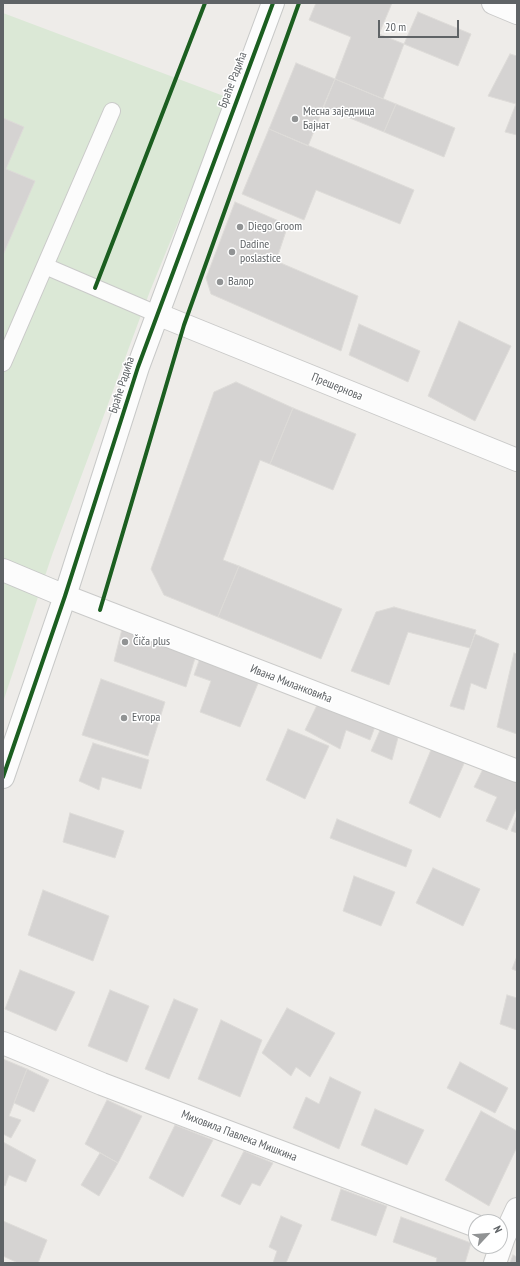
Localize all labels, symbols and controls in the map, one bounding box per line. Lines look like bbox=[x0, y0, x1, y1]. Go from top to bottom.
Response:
scale bar bbox=[380, 12, 461, 38]
text: 20 m bbox=[385, 19, 406, 34]
street label: Браће Радића bbox=[216, 50, 250, 110]
place label: Месна заједница Бајнат bbox=[303, 105, 375, 133]
marker: Месна заједница Бајнат bbox=[290, 114, 300, 124]
place label: Diego Groom bbox=[248, 220, 302, 234]
marker: Diego Groom bbox=[235, 222, 245, 232]
place label: Dadine poslastice bbox=[240, 238, 281, 266]
marker: Dadine poslastice bbox=[227, 247, 237, 257]
place label: Валор bbox=[228, 275, 254, 289]
marker: Валор bbox=[215, 277, 225, 287]
street label: Браће Радића bbox=[106, 355, 138, 415]
street label: Прешернова bbox=[309, 370, 365, 404]
place label: Čiča plus bbox=[133, 635, 170, 649]
marker: Čiča plus bbox=[120, 637, 130, 647]
street label: Ивана Миланковића bbox=[248, 662, 334, 706]
place label: Evropa bbox=[132, 711, 160, 725]
marker: Evropa bbox=[119, 713, 129, 723]
street label: Миховила Павлека Мишкина bbox=[179, 1107, 299, 1165]
north arrow bbox=[468, 1214, 508, 1254]
text: N bbox=[490, 1223, 505, 1235]

